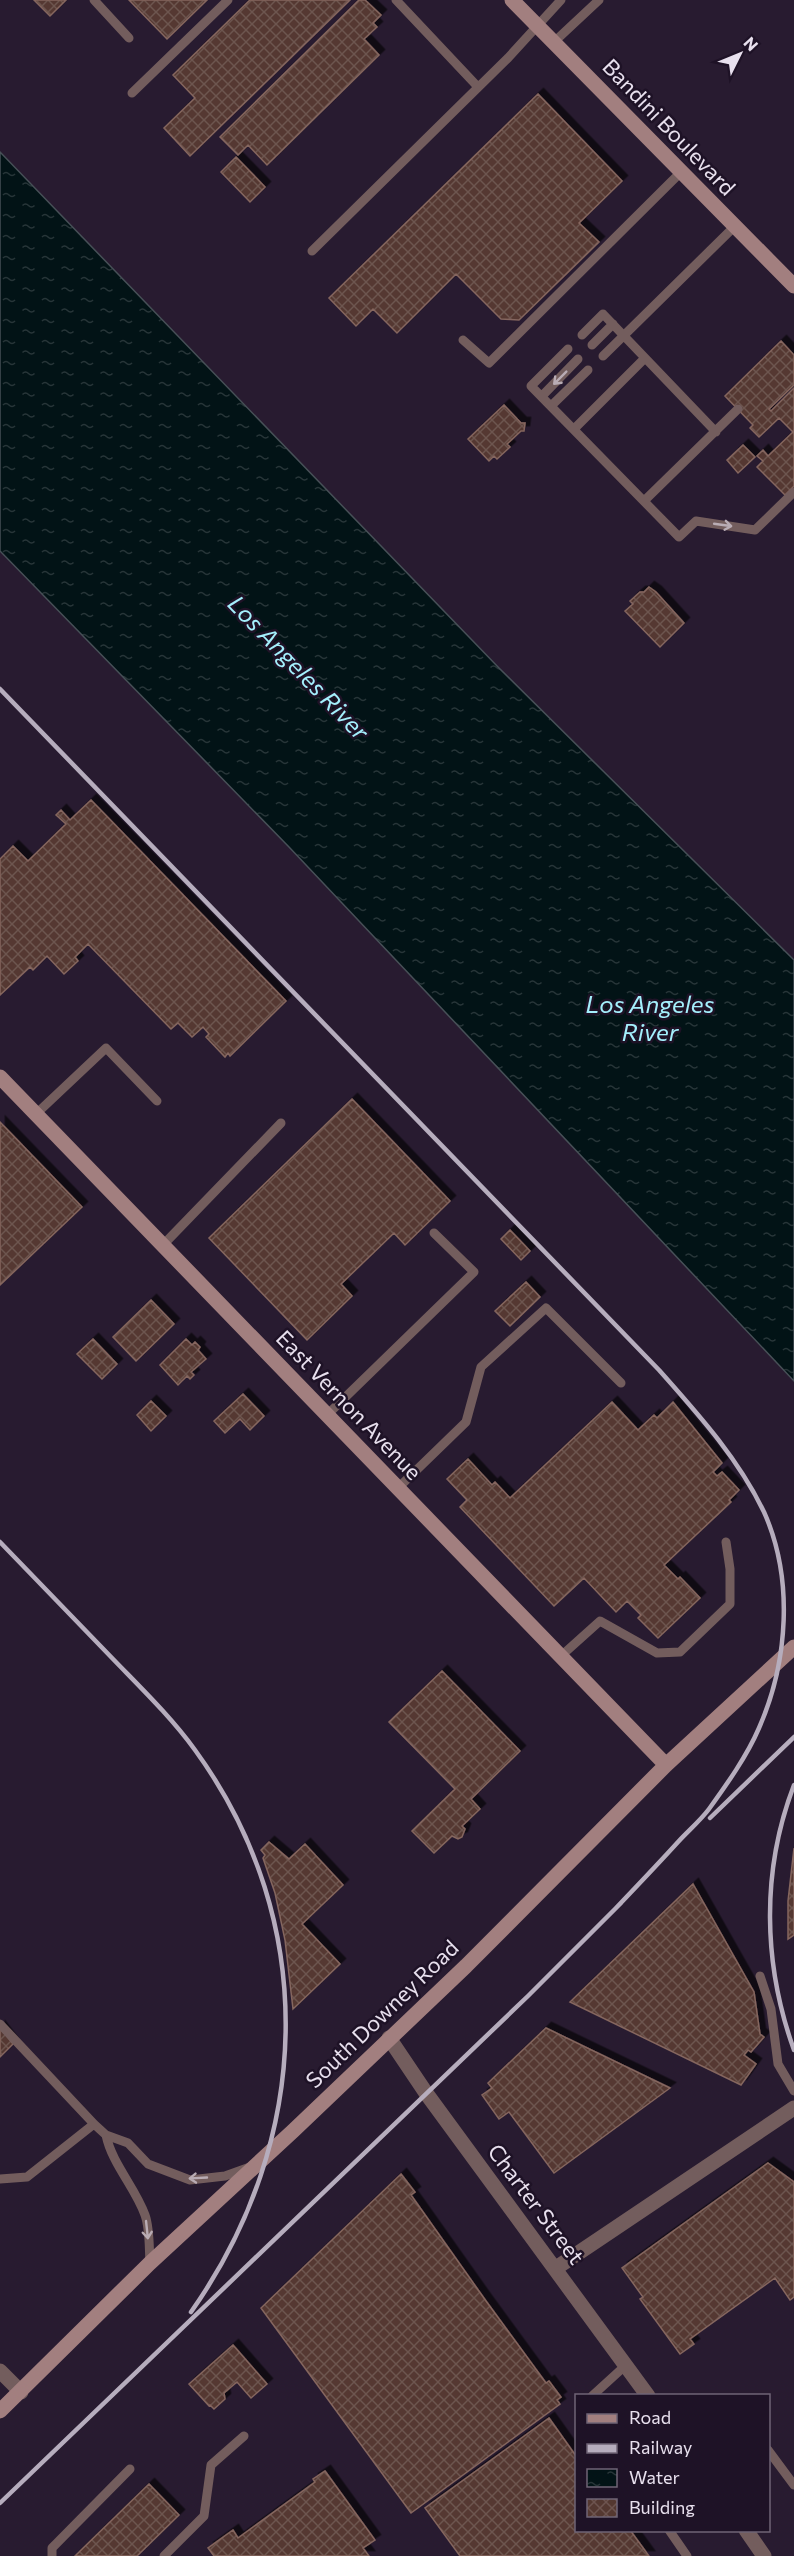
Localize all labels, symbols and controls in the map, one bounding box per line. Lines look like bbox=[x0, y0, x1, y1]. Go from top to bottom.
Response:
north arrow bbox=[710, 24, 770, 84]
text: N bbox=[740, 33, 762, 54]
street label: Bandini Boulevard bbox=[597, 53, 741, 201]
one-way arrow bbox=[552, 370, 567, 385]
one-way arrow bbox=[713, 520, 733, 531]
water label: Los Angeles River bbox=[223, 589, 376, 746]
water label: Los Angeles River bbox=[586, 989, 714, 1046]
street label: East Vernon Avenue bbox=[271, 1324, 428, 1485]
street label: South Downey Road bbox=[300, 1934, 464, 2093]
street label: Charter Street bbox=[482, 2138, 590, 2269]
one-way arrow bbox=[189, 2173, 209, 2184]
one-way arrow bbox=[142, 2220, 153, 2239]
legend bbox=[575, 2394, 770, 2532]
text: Road bbox=[629, 2406, 671, 2428]
text: Railway bbox=[629, 2436, 692, 2458]
text: Water bbox=[629, 2466, 680, 2488]
text: Building bbox=[629, 2496, 695, 2518]

